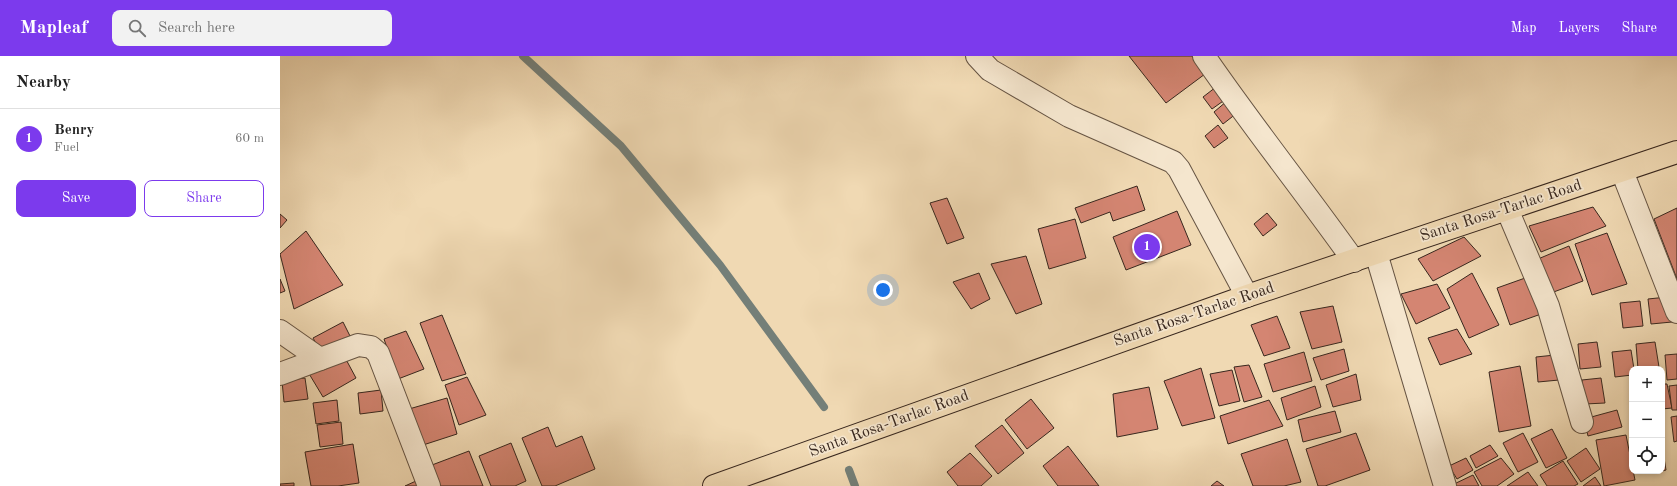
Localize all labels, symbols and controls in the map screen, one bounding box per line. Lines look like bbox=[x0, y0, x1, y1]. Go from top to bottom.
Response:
search box bbox=[112, 10, 392, 46]
icon: search bbox=[126, 17, 148, 39]
text: Mapleaf bbox=[20, 19, 88, 38]
text: Search here bbox=[158, 21, 235, 36]
text: Map bbox=[1511, 21, 1537, 35]
text: Layers bbox=[1559, 21, 1600, 35]
text: Share bbox=[1622, 21, 1657, 35]
text: Nearby bbox=[16, 74, 71, 91]
text: Benry bbox=[54, 123, 94, 138]
text: 1 bbox=[25, 132, 33, 145]
text: 60 m bbox=[235, 132, 264, 145]
text: Fuel bbox=[54, 141, 79, 154]
street label: Santa Rosa-Tarlac Road bbox=[1418, 177, 1584, 245]
button: Save bbox=[16, 180, 136, 217]
button: Share bbox=[144, 180, 264, 217]
pin: 1 bbox=[1134, 232, 1160, 262]
your location bbox=[873, 280, 893, 300]
street label: Santa Rosa-Tarlac Road bbox=[1111, 280, 1277, 350]
map controls bbox=[1629, 366, 1665, 474]
button: + bbox=[1629, 366, 1665, 402]
street label: Santa Rosa-Tarlac Road bbox=[807, 388, 971, 460]
button: − bbox=[1629, 402, 1665, 438]
button: locate bbox=[1629, 438, 1665, 474]

